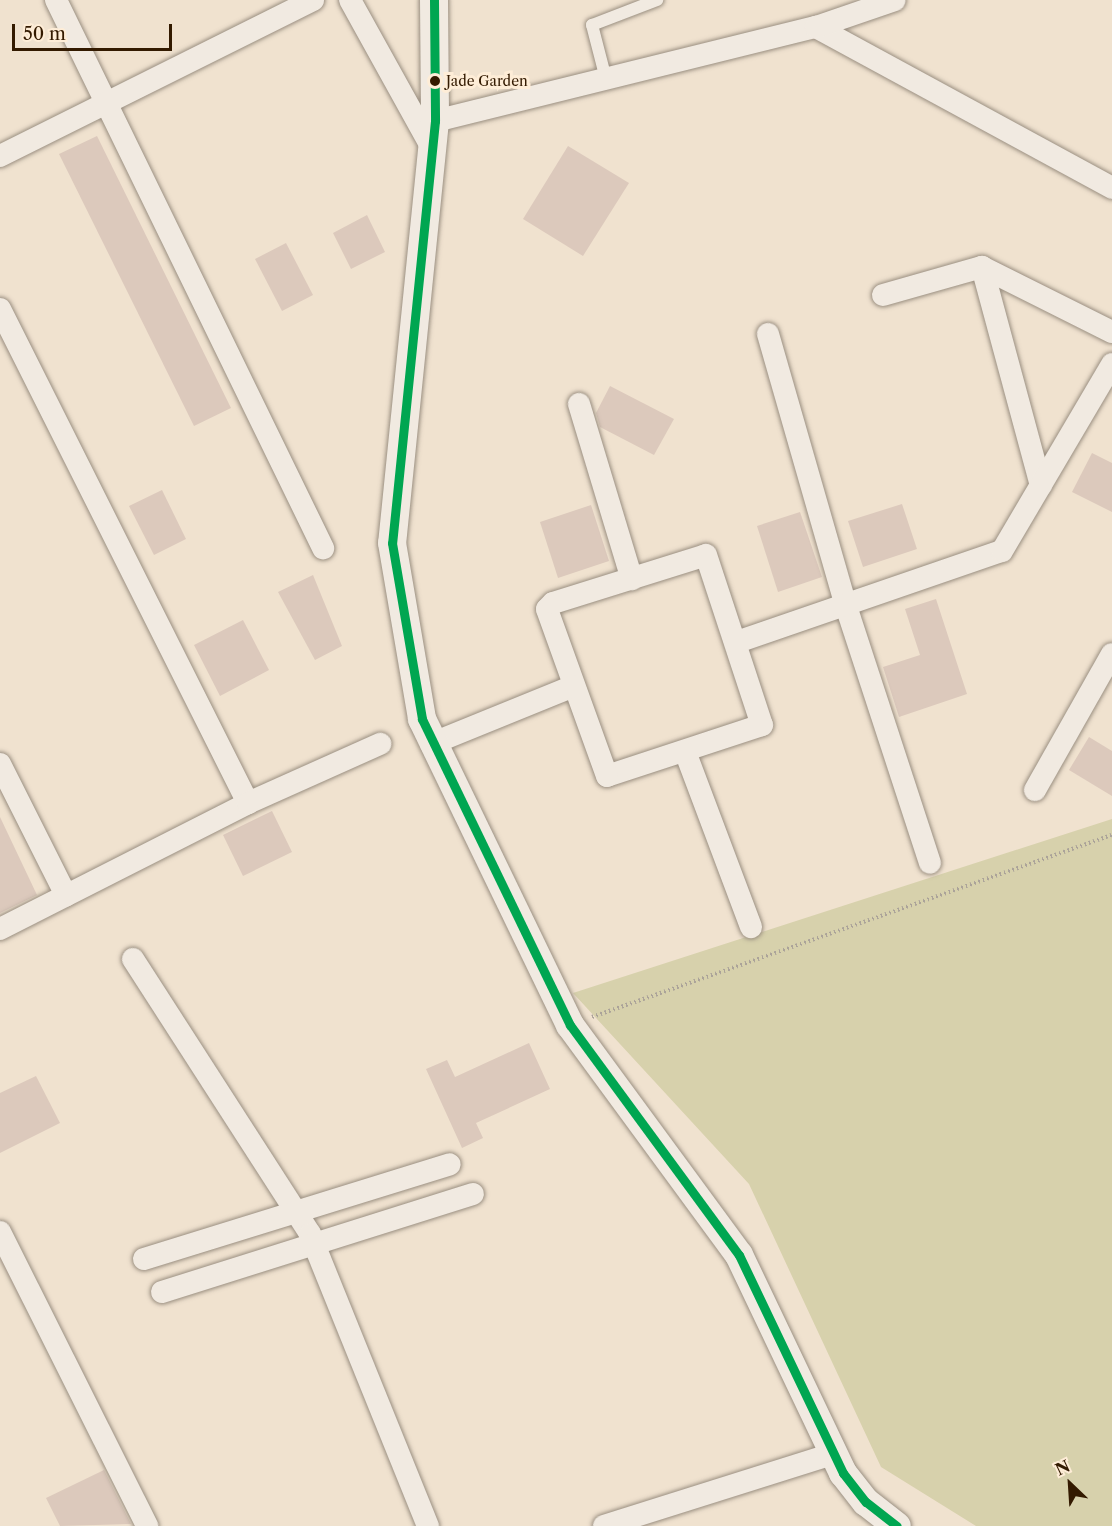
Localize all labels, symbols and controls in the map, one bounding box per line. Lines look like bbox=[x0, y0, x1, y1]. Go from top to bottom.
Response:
scale bar bbox=[15, 12, 176, 50]
text: 50 m bbox=[23, 23, 66, 45]
place label: Jade Garden bbox=[446, 73, 528, 89]
marker: Jade Garden bbox=[429, 75, 441, 87]
north arrow bbox=[1040, 1454, 1100, 1514]
text: N bbox=[1052, 1456, 1073, 1480]

